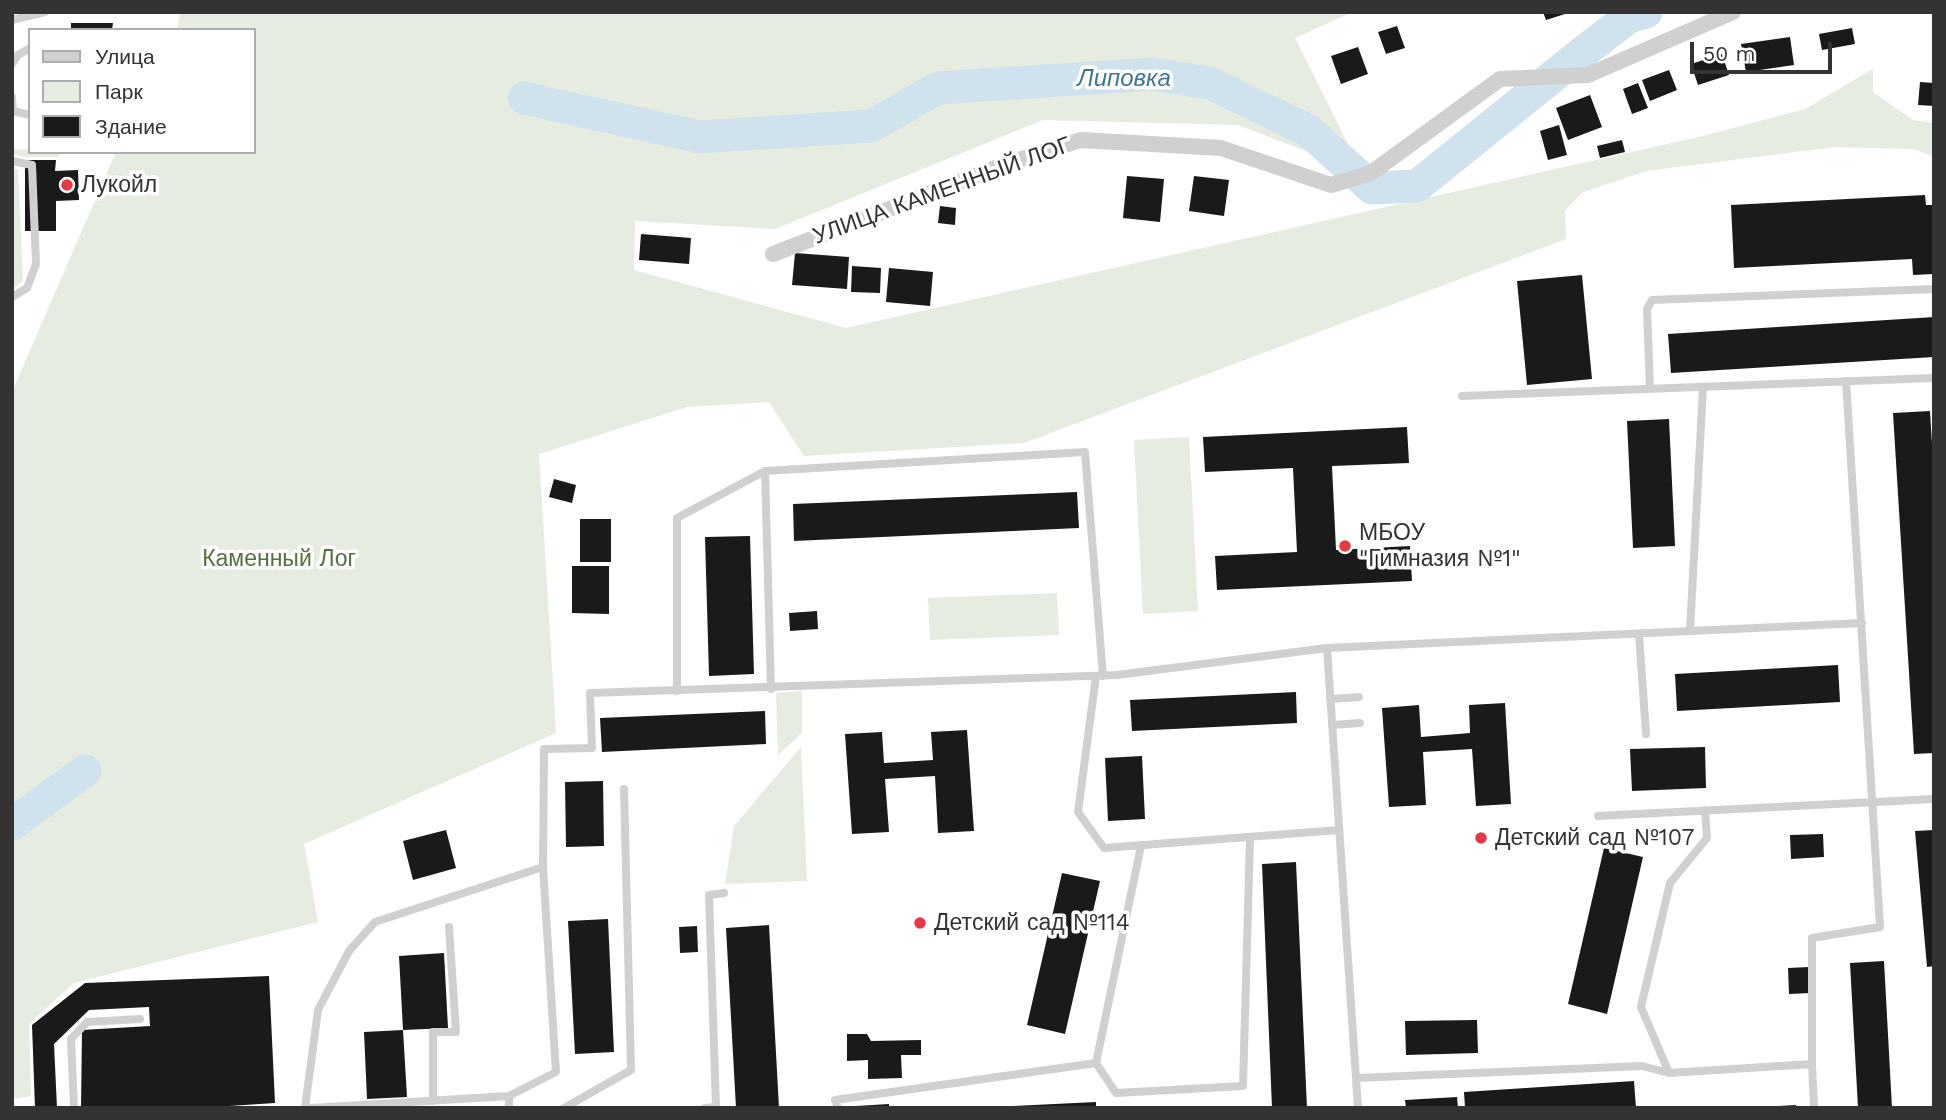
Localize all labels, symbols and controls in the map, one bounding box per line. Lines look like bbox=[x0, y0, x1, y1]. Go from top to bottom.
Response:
legend bbox=[28, 28, 256, 154]
scale bar bbox=[1694, 28, 1836, 72]
text: 50 m bbox=[1703, 41, 1755, 66]
text: Улица bbox=[95, 44, 155, 69]
water label: Липовка bbox=[1077, 65, 1171, 93]
text: Парк bbox=[95, 79, 143, 104]
text: Здание bbox=[95, 114, 167, 139]
street label: УЛИЦА КАМЕННЫЙ ЛОГ bbox=[809, 131, 1075, 251]
place label: Лукойл bbox=[81, 171, 157, 199]
marker: Лукойл bbox=[59, 177, 75, 193]
place label: МБОУ "Гимназия №1" bbox=[1359, 519, 1520, 573]
marker: МБОУ "Гимназия №1" bbox=[1337, 538, 1353, 554]
park label: Каменный Лог bbox=[202, 545, 356, 573]
place label: Детский сад №107 bbox=[1495, 824, 1694, 852]
marker: Детский сад №107 bbox=[1473, 830, 1489, 846]
place label: Детский сад №114 bbox=[934, 909, 1130, 937]
marker: Детский сад №114 bbox=[912, 915, 928, 931]

